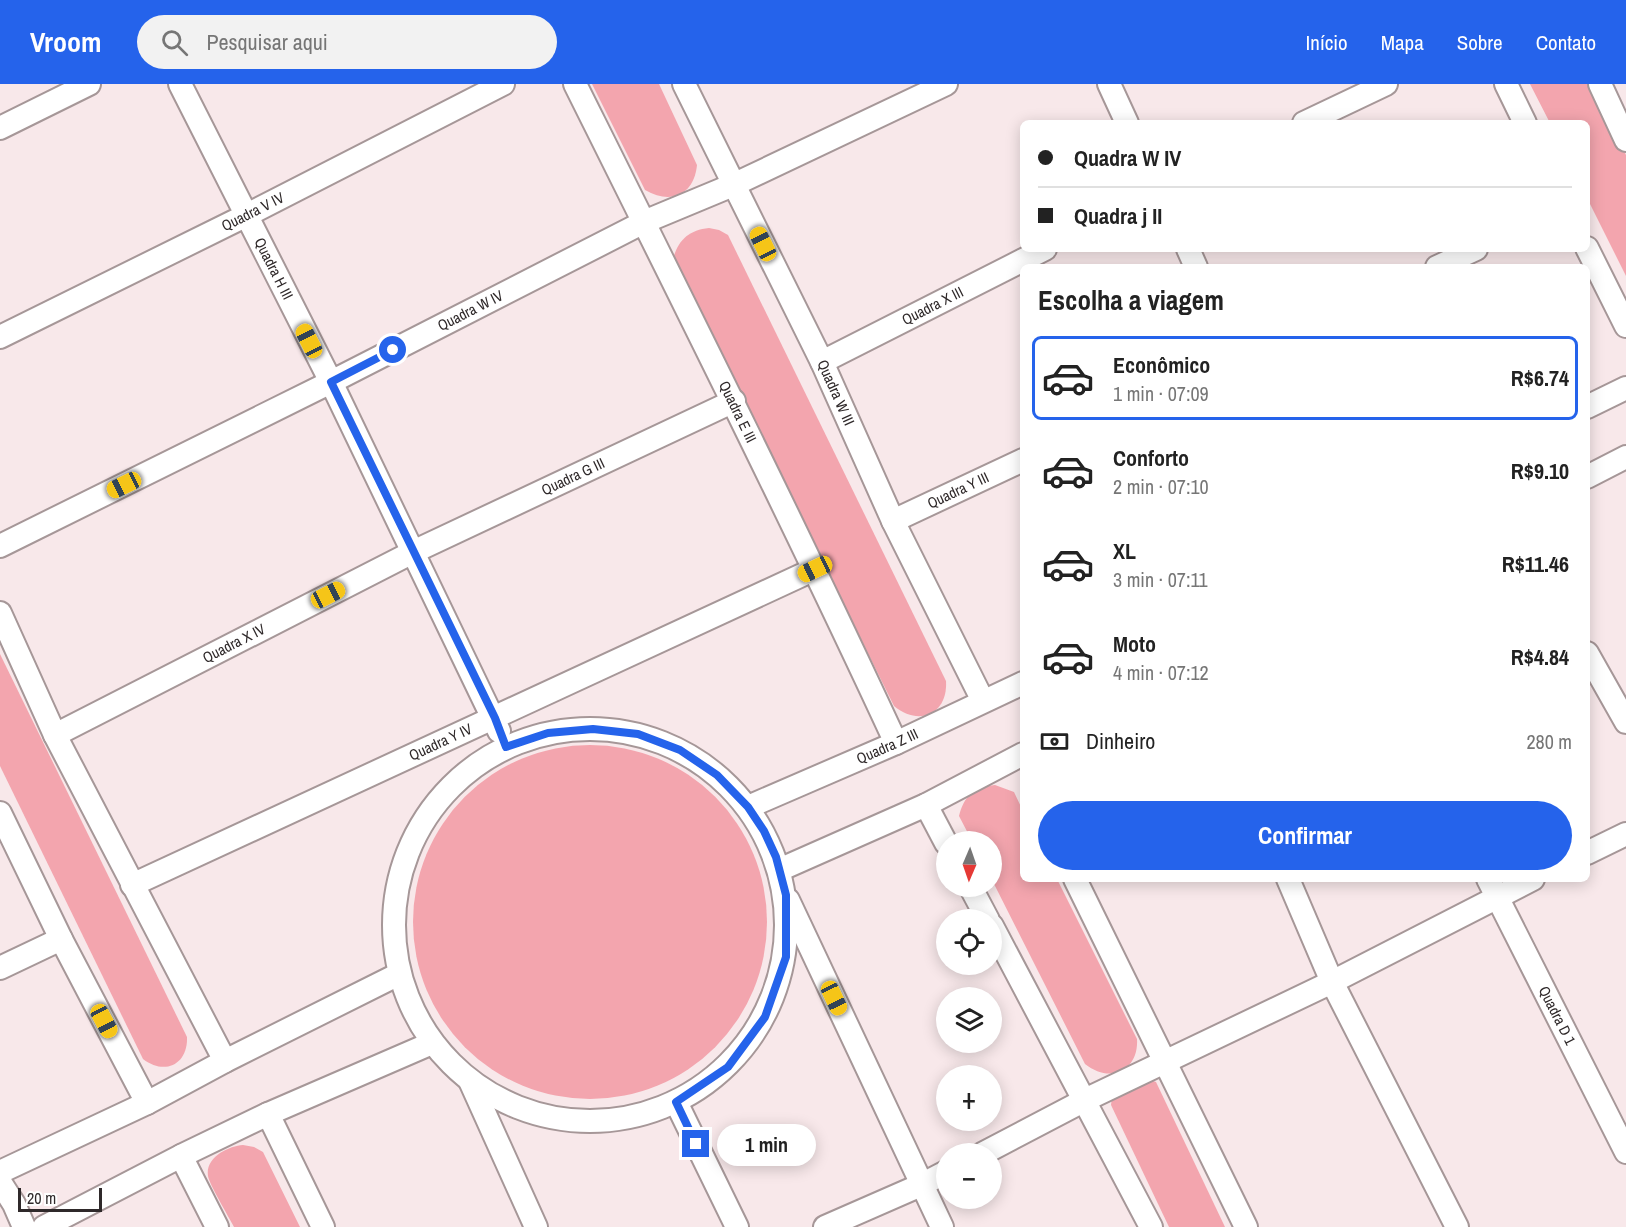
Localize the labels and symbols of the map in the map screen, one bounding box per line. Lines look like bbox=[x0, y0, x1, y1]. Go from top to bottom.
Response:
street label: Quadra V IV bbox=[218, 186, 288, 236]
car bbox=[747, 224, 779, 264]
street label: Quadra H III bbox=[249, 234, 299, 303]
street label: Quadra X III bbox=[898, 281, 967, 330]
street label: Quadra W IV bbox=[434, 284, 507, 336]
car bbox=[293, 321, 325, 361]
route start bbox=[379, 336, 406, 363]
street label: Quadra W III bbox=[812, 356, 860, 429]
street label: Quadra E III bbox=[714, 377, 762, 446]
street label: Quadra G III bbox=[538, 452, 608, 500]
street label: Quadra Y III bbox=[924, 466, 992, 513]
car bbox=[104, 469, 144, 501]
car bbox=[795, 553, 835, 585]
car bbox=[308, 579, 348, 611]
street label: Quadra X IV bbox=[199, 618, 269, 668]
street label: Quadra Y IV bbox=[405, 718, 476, 765]
street label: Quadra Z III bbox=[853, 723, 922, 769]
north arrow bbox=[936, 831, 1002, 897]
car bbox=[818, 978, 850, 1018]
street label: Quadra D 1 bbox=[1534, 982, 1581, 1049]
car bbox=[88, 1001, 120, 1041]
callout: 1 min bbox=[717, 1123, 816, 1165]
route end bbox=[682, 1130, 709, 1157]
scale bar bbox=[18, 1185, 102, 1212]

